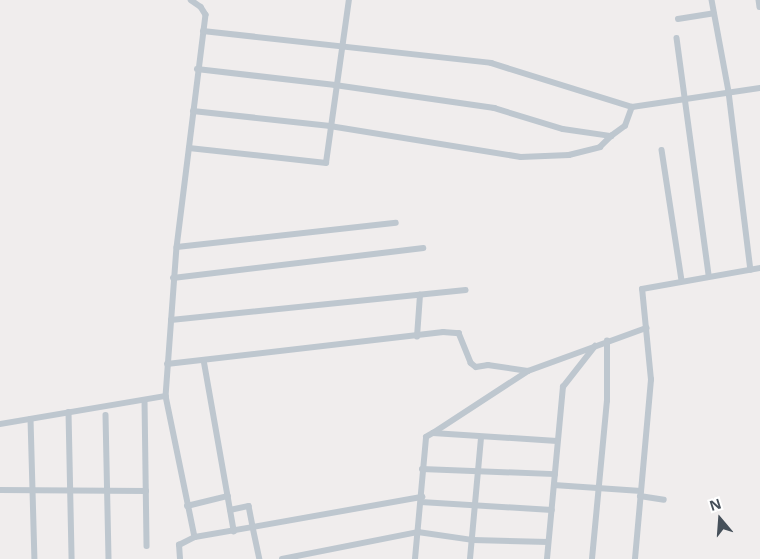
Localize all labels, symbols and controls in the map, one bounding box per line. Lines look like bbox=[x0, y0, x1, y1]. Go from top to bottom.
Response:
text: N bbox=[707, 493, 724, 515]
north arrow bbox=[695, 494, 745, 544]

